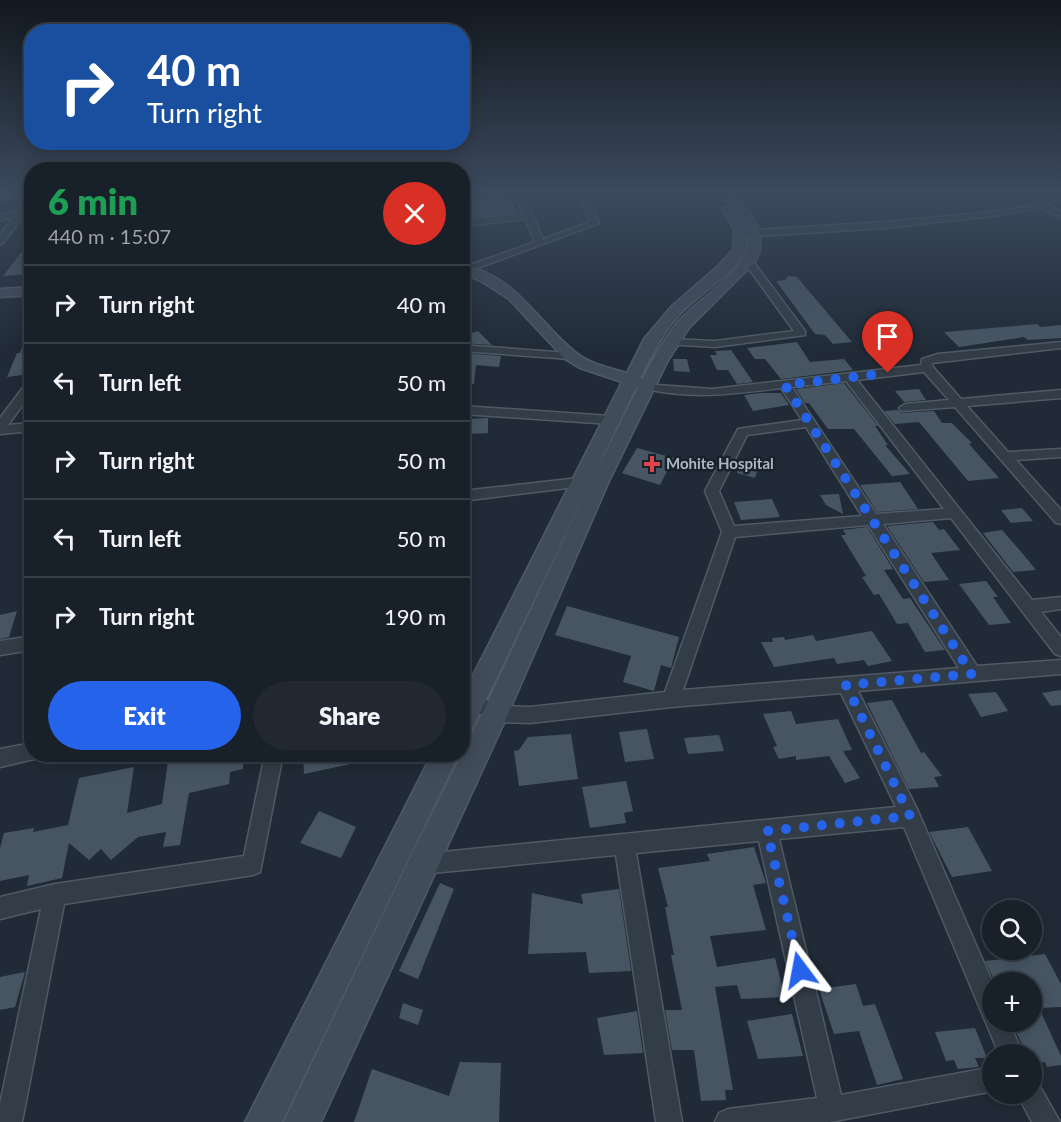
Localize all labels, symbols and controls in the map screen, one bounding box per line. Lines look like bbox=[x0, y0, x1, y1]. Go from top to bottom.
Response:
text: 40 m bbox=[147, 45, 241, 95]
icon: right bbox=[48, 48, 126, 126]
text: Turn right bbox=[147, 96, 262, 129]
text: 6 min bbox=[48, 179, 138, 223]
button: close bbox=[383, 182, 446, 245]
text: 440 m · 15:07 bbox=[48, 224, 171, 248]
icon: right bbox=[48, 288, 81, 321]
text: Turn right bbox=[99, 291, 194, 318]
text: 40 m bbox=[397, 291, 446, 318]
pin bbox=[862, 311, 913, 373]
icon: arrive bbox=[871, 320, 904, 353]
icon: left bbox=[48, 366, 81, 399]
text: Turn left bbox=[99, 369, 181, 396]
text: 50 m bbox=[397, 369, 446, 396]
icon: right bbox=[48, 444, 81, 477]
text: Turn right bbox=[99, 447, 194, 474]
text: 50 m bbox=[397, 447, 446, 474]
place label: Mohite Hospital bbox=[666, 454, 774, 472]
marker: Mohite Hospital bbox=[643, 455, 661, 473]
icon: left bbox=[48, 522, 81, 555]
text: Turn left bbox=[99, 525, 181, 552]
text: 50 m bbox=[397, 525, 446, 552]
icon: right bbox=[48, 600, 81, 633]
text: Turn right bbox=[99, 603, 194, 630]
text: 190 m bbox=[384, 603, 446, 630]
button: Exit bbox=[48, 681, 241, 750]
button: Share bbox=[253, 681, 446, 750]
map controls bbox=[982, 900, 1042, 1104]
button: search bbox=[982, 900, 1042, 960]
position arrow bbox=[768, 938, 832, 1002]
button: + bbox=[982, 972, 1042, 1032]
button: − bbox=[982, 1044, 1042, 1104]

